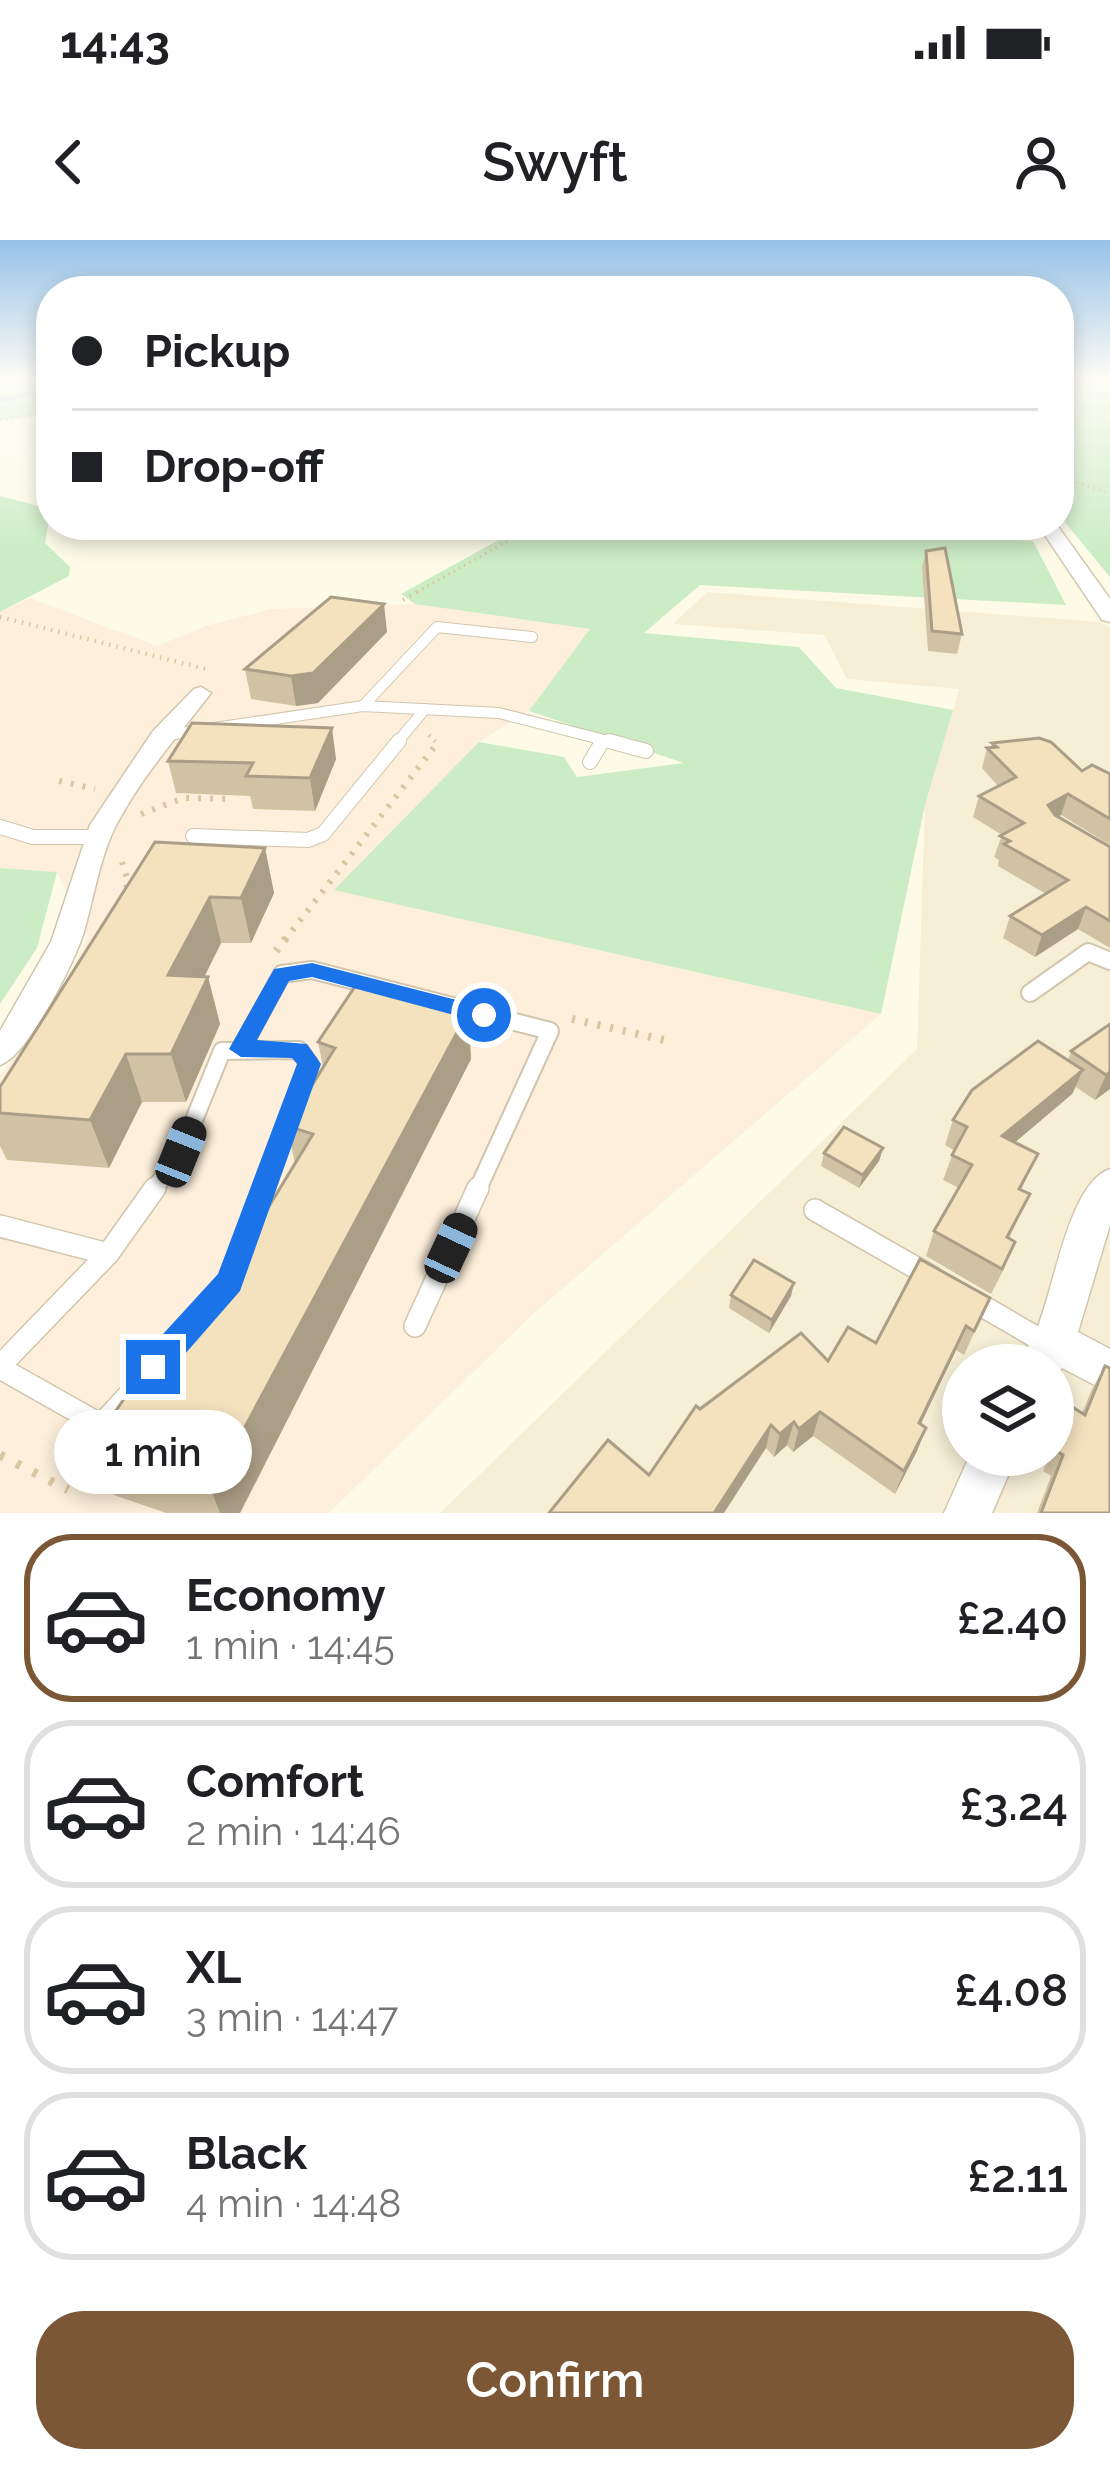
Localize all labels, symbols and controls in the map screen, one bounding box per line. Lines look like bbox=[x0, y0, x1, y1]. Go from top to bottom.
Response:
text: 14:43 bbox=[60, 16, 170, 69]
icon: back bbox=[36, 129, 102, 195]
icon: person bbox=[1008, 129, 1074, 195]
text: Swyft bbox=[482, 130, 628, 194]
text: Pickup bbox=[144, 325, 290, 378]
text: Drop-off bbox=[144, 440, 324, 493]
route start bbox=[457, 988, 511, 1042]
car bbox=[151, 1112, 211, 1192]
car bbox=[419, 1208, 483, 1288]
route end bbox=[126, 1340, 180, 1394]
map controls bbox=[942, 1344, 1074, 1476]
button: layers bbox=[942, 1344, 1074, 1476]
callout: 1 min bbox=[54, 1409, 252, 1493]
text: 1 min bbox=[105, 1429, 201, 1475]
icon: car bbox=[42, 1564, 150, 1672]
text: Economy bbox=[186, 1569, 386, 1622]
text: £2.40 bbox=[957, 1592, 1068, 1645]
text: 1 min · 14:45 bbox=[186, 1622, 395, 1668]
icon: car bbox=[42, 1750, 150, 1858]
text: Comfort bbox=[186, 1755, 364, 1808]
text: £3.24 bbox=[960, 1778, 1068, 1831]
text: 2 min · 14:46 bbox=[186, 1808, 401, 1854]
icon: car bbox=[42, 1936, 150, 2044]
text: XL bbox=[186, 1941, 241, 1994]
text: £4.08 bbox=[955, 1964, 1068, 2017]
text: 3 min · 14:47 bbox=[186, 1994, 398, 2040]
icon: car bbox=[42, 2122, 150, 2230]
text: Black bbox=[186, 2127, 307, 2180]
text: £2.11 bbox=[968, 2150, 1068, 2203]
text: 4 min · 14:48 bbox=[186, 2180, 401, 2226]
button: Confirm bbox=[36, 2311, 1074, 2449]

